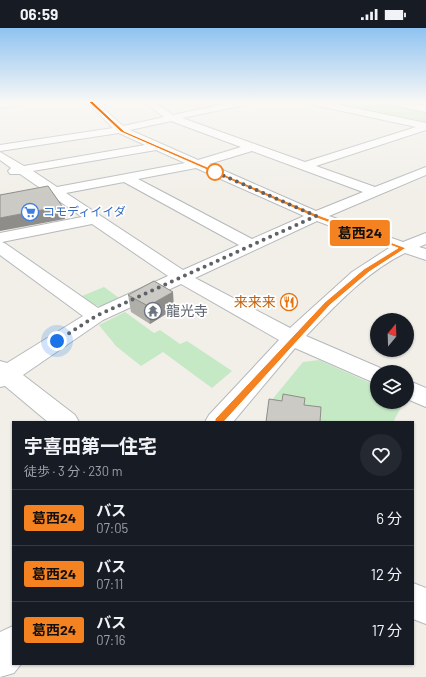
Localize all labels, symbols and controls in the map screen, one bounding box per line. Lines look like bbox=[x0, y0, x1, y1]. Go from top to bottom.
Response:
text: 06:59 bbox=[20, 5, 58, 23]
unlabelled marker bbox=[206, 163, 224, 181]
supermarket icon: コモディイイダ bbox=[20, 202, 40, 222]
place label: コモディイイダ bbox=[43, 204, 126, 218]
line badge: 葛西24 bbox=[332, 220, 388, 246]
text: 葛西24 bbox=[338, 224, 382, 241]
restaurant icon: 来来来 bbox=[279, 292, 299, 312]
place label: 来来来 bbox=[234, 293, 276, 310]
temple icon: 龍光寺 bbox=[143, 301, 163, 321]
place label: 龍光寺 bbox=[166, 302, 208, 319]
north arrow bbox=[370, 313, 414, 357]
map controls bbox=[370, 313, 414, 409]
your location bbox=[47, 331, 67, 351]
button: layers bbox=[370, 365, 414, 409]
text: 宇喜田第一住宅 bbox=[24, 434, 157, 457]
button: heart bbox=[360, 434, 402, 476]
text: 徒歩 · 3 分 · 230 m bbox=[24, 463, 122, 479]
text: バス bbox=[96, 501, 126, 519]
text: 葛西24 bbox=[32, 509, 76, 526]
text: 6 分 bbox=[376, 509, 402, 527]
text: 07:05 bbox=[96, 520, 128, 536]
text: バス bbox=[96, 557, 126, 575]
text: 葛西24 bbox=[32, 565, 76, 582]
text: 12 分 bbox=[371, 565, 402, 583]
text: 07:11 bbox=[96, 576, 123, 592]
text: バス bbox=[96, 613, 126, 631]
text: 葛西24 bbox=[32, 621, 76, 638]
text: 17 分 bbox=[372, 621, 402, 639]
text: 07:16 bbox=[96, 632, 125, 648]

